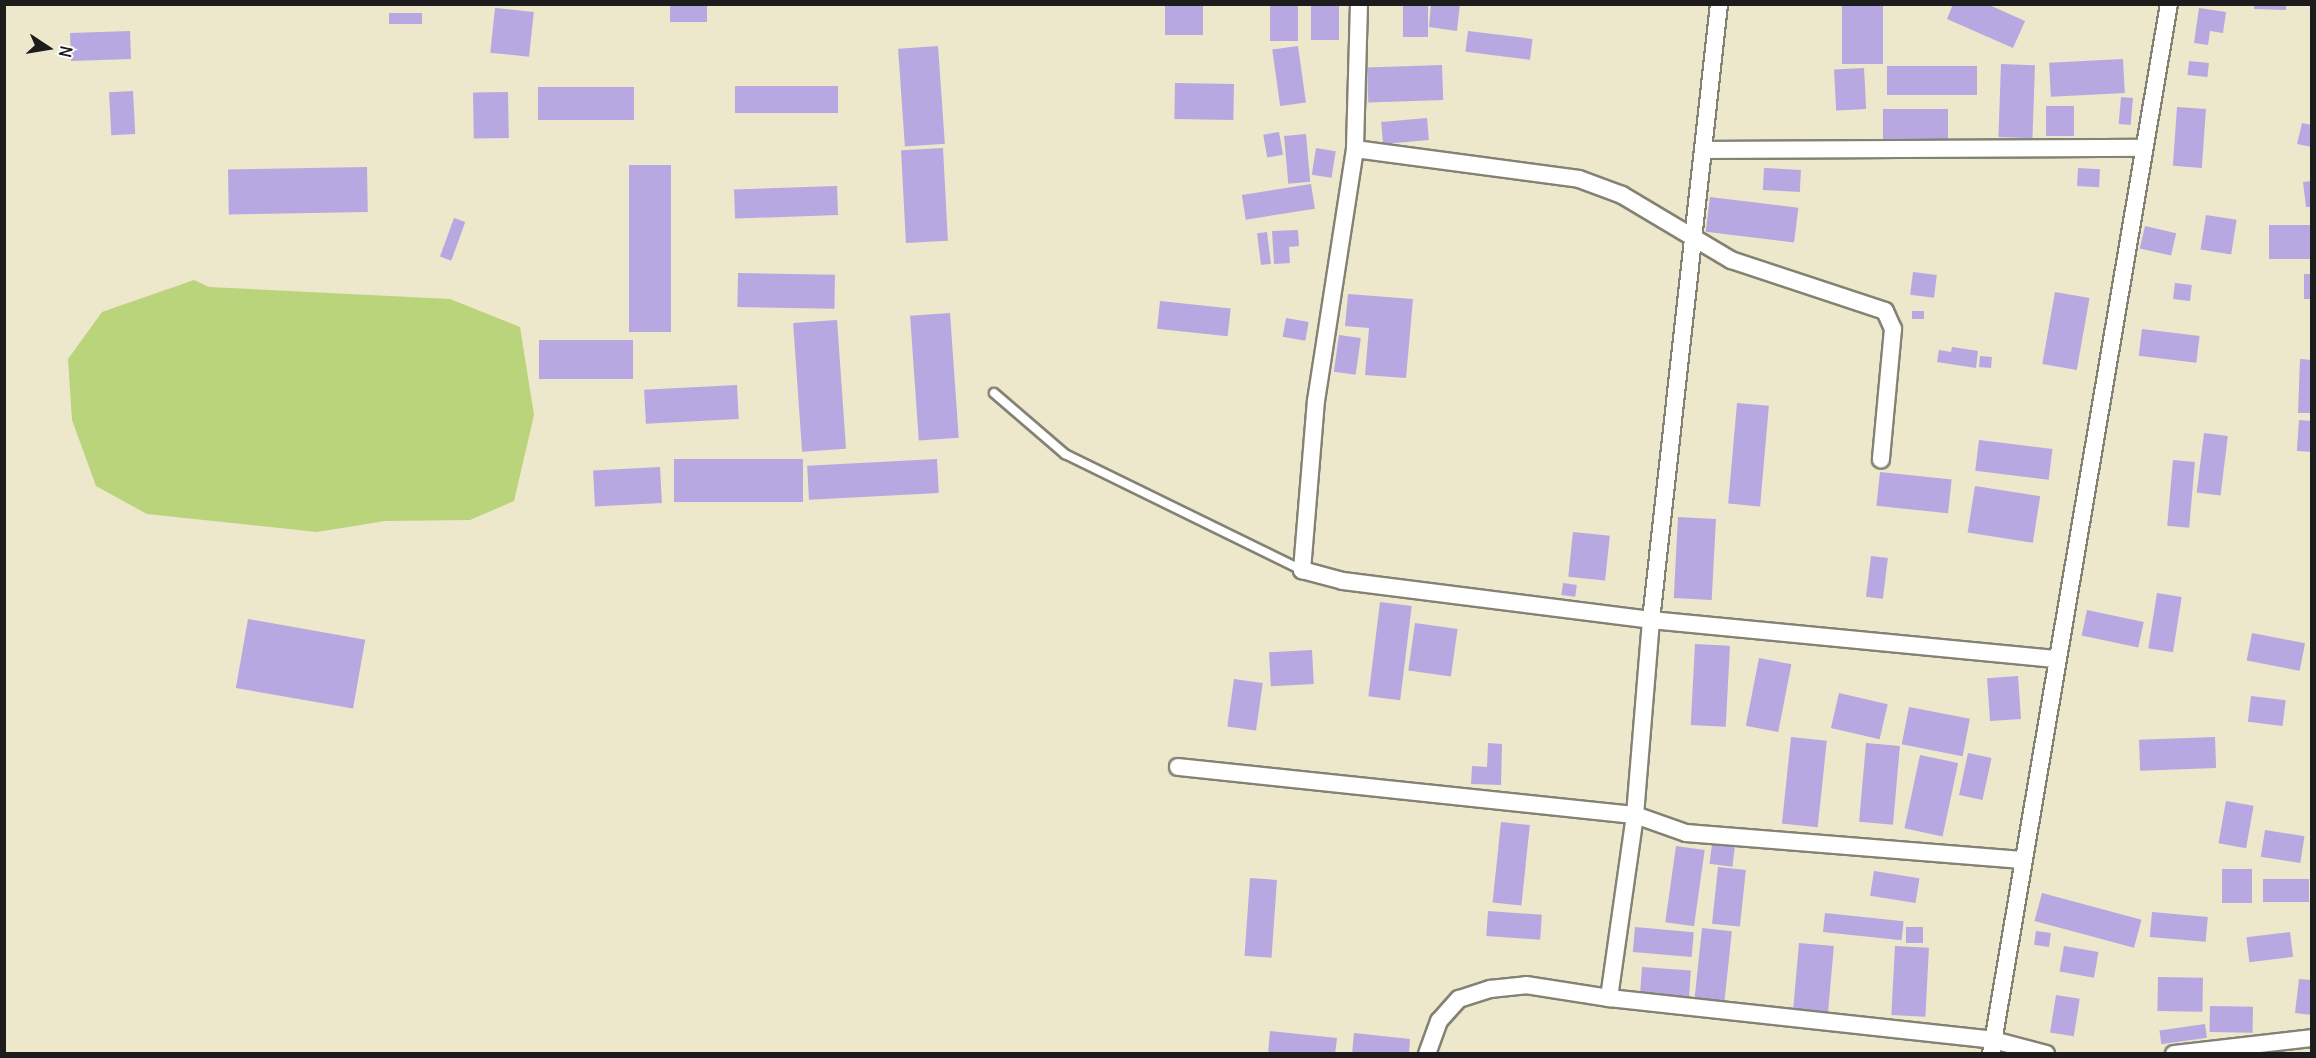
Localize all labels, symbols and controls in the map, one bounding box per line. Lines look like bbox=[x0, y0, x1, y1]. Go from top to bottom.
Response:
north arrow bbox=[18, 18, 78, 78]
text: N bbox=[55, 44, 77, 59]

